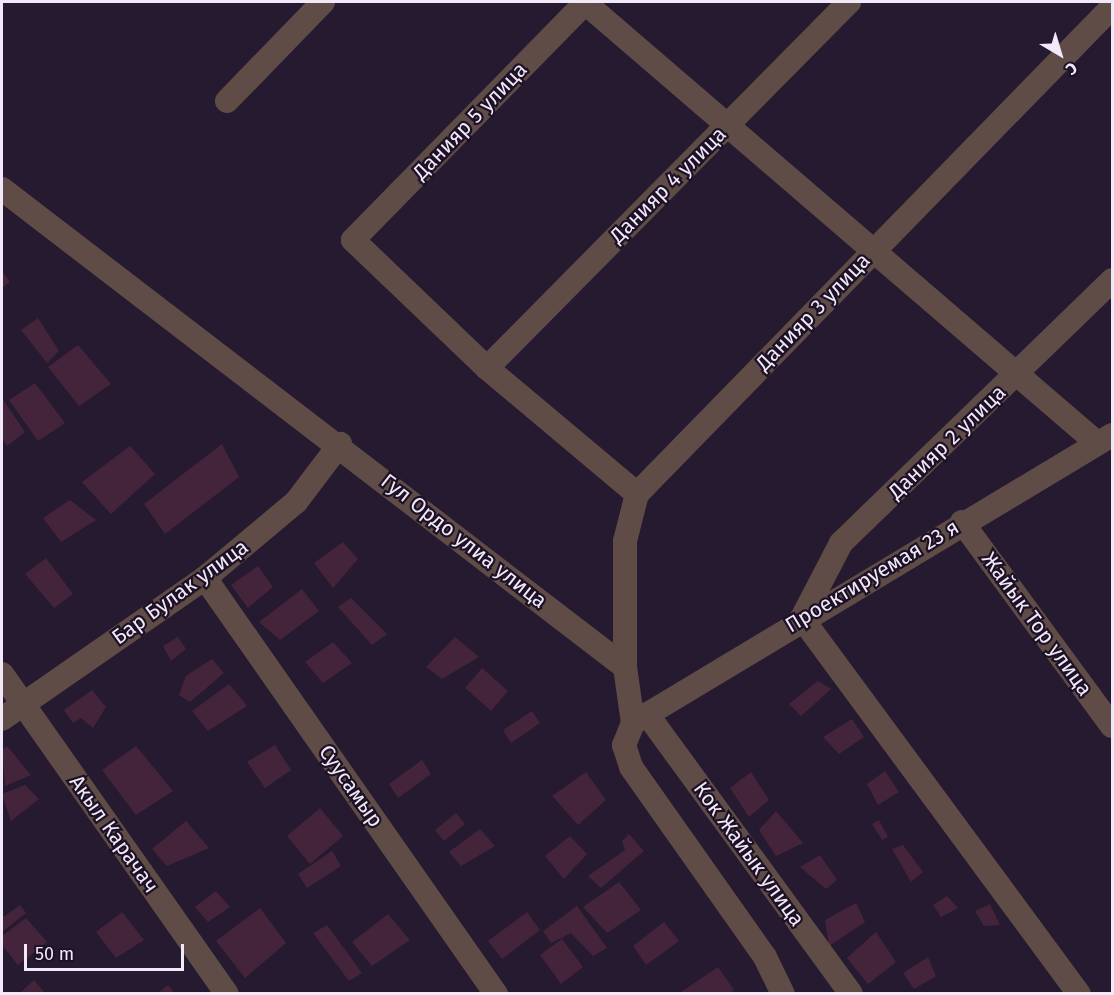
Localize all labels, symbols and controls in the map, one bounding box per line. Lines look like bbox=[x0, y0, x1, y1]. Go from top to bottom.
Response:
north arrow bbox=[1030, 24, 1090, 84]
street label: Данияр 5 улица bbox=[408, 57, 532, 185]
text: С bbox=[1062, 58, 1081, 79]
street label: Данияр 4 улица bbox=[605, 122, 731, 248]
street label: Данияр 3 улица bbox=[751, 248, 875, 376]
street label: Данияр 2 улица bbox=[883, 380, 1011, 504]
street label: Гул Ордо улиа улица bbox=[376, 468, 552, 614]
street label: Проектируемая 23 я bbox=[781, 514, 963, 638]
street label: Бар Булак улица bbox=[107, 534, 253, 650]
street label: Жайык Тор улица bbox=[976, 547, 1098, 701]
street label: Суусамыр bbox=[314, 740, 388, 832]
street label: Акыл Карачач bbox=[64, 770, 164, 898]
street label: Кок Жайык улица bbox=[688, 777, 810, 931]
scale bar bbox=[27, 932, 188, 970]
text: 50 m bbox=[35, 943, 74, 965]

